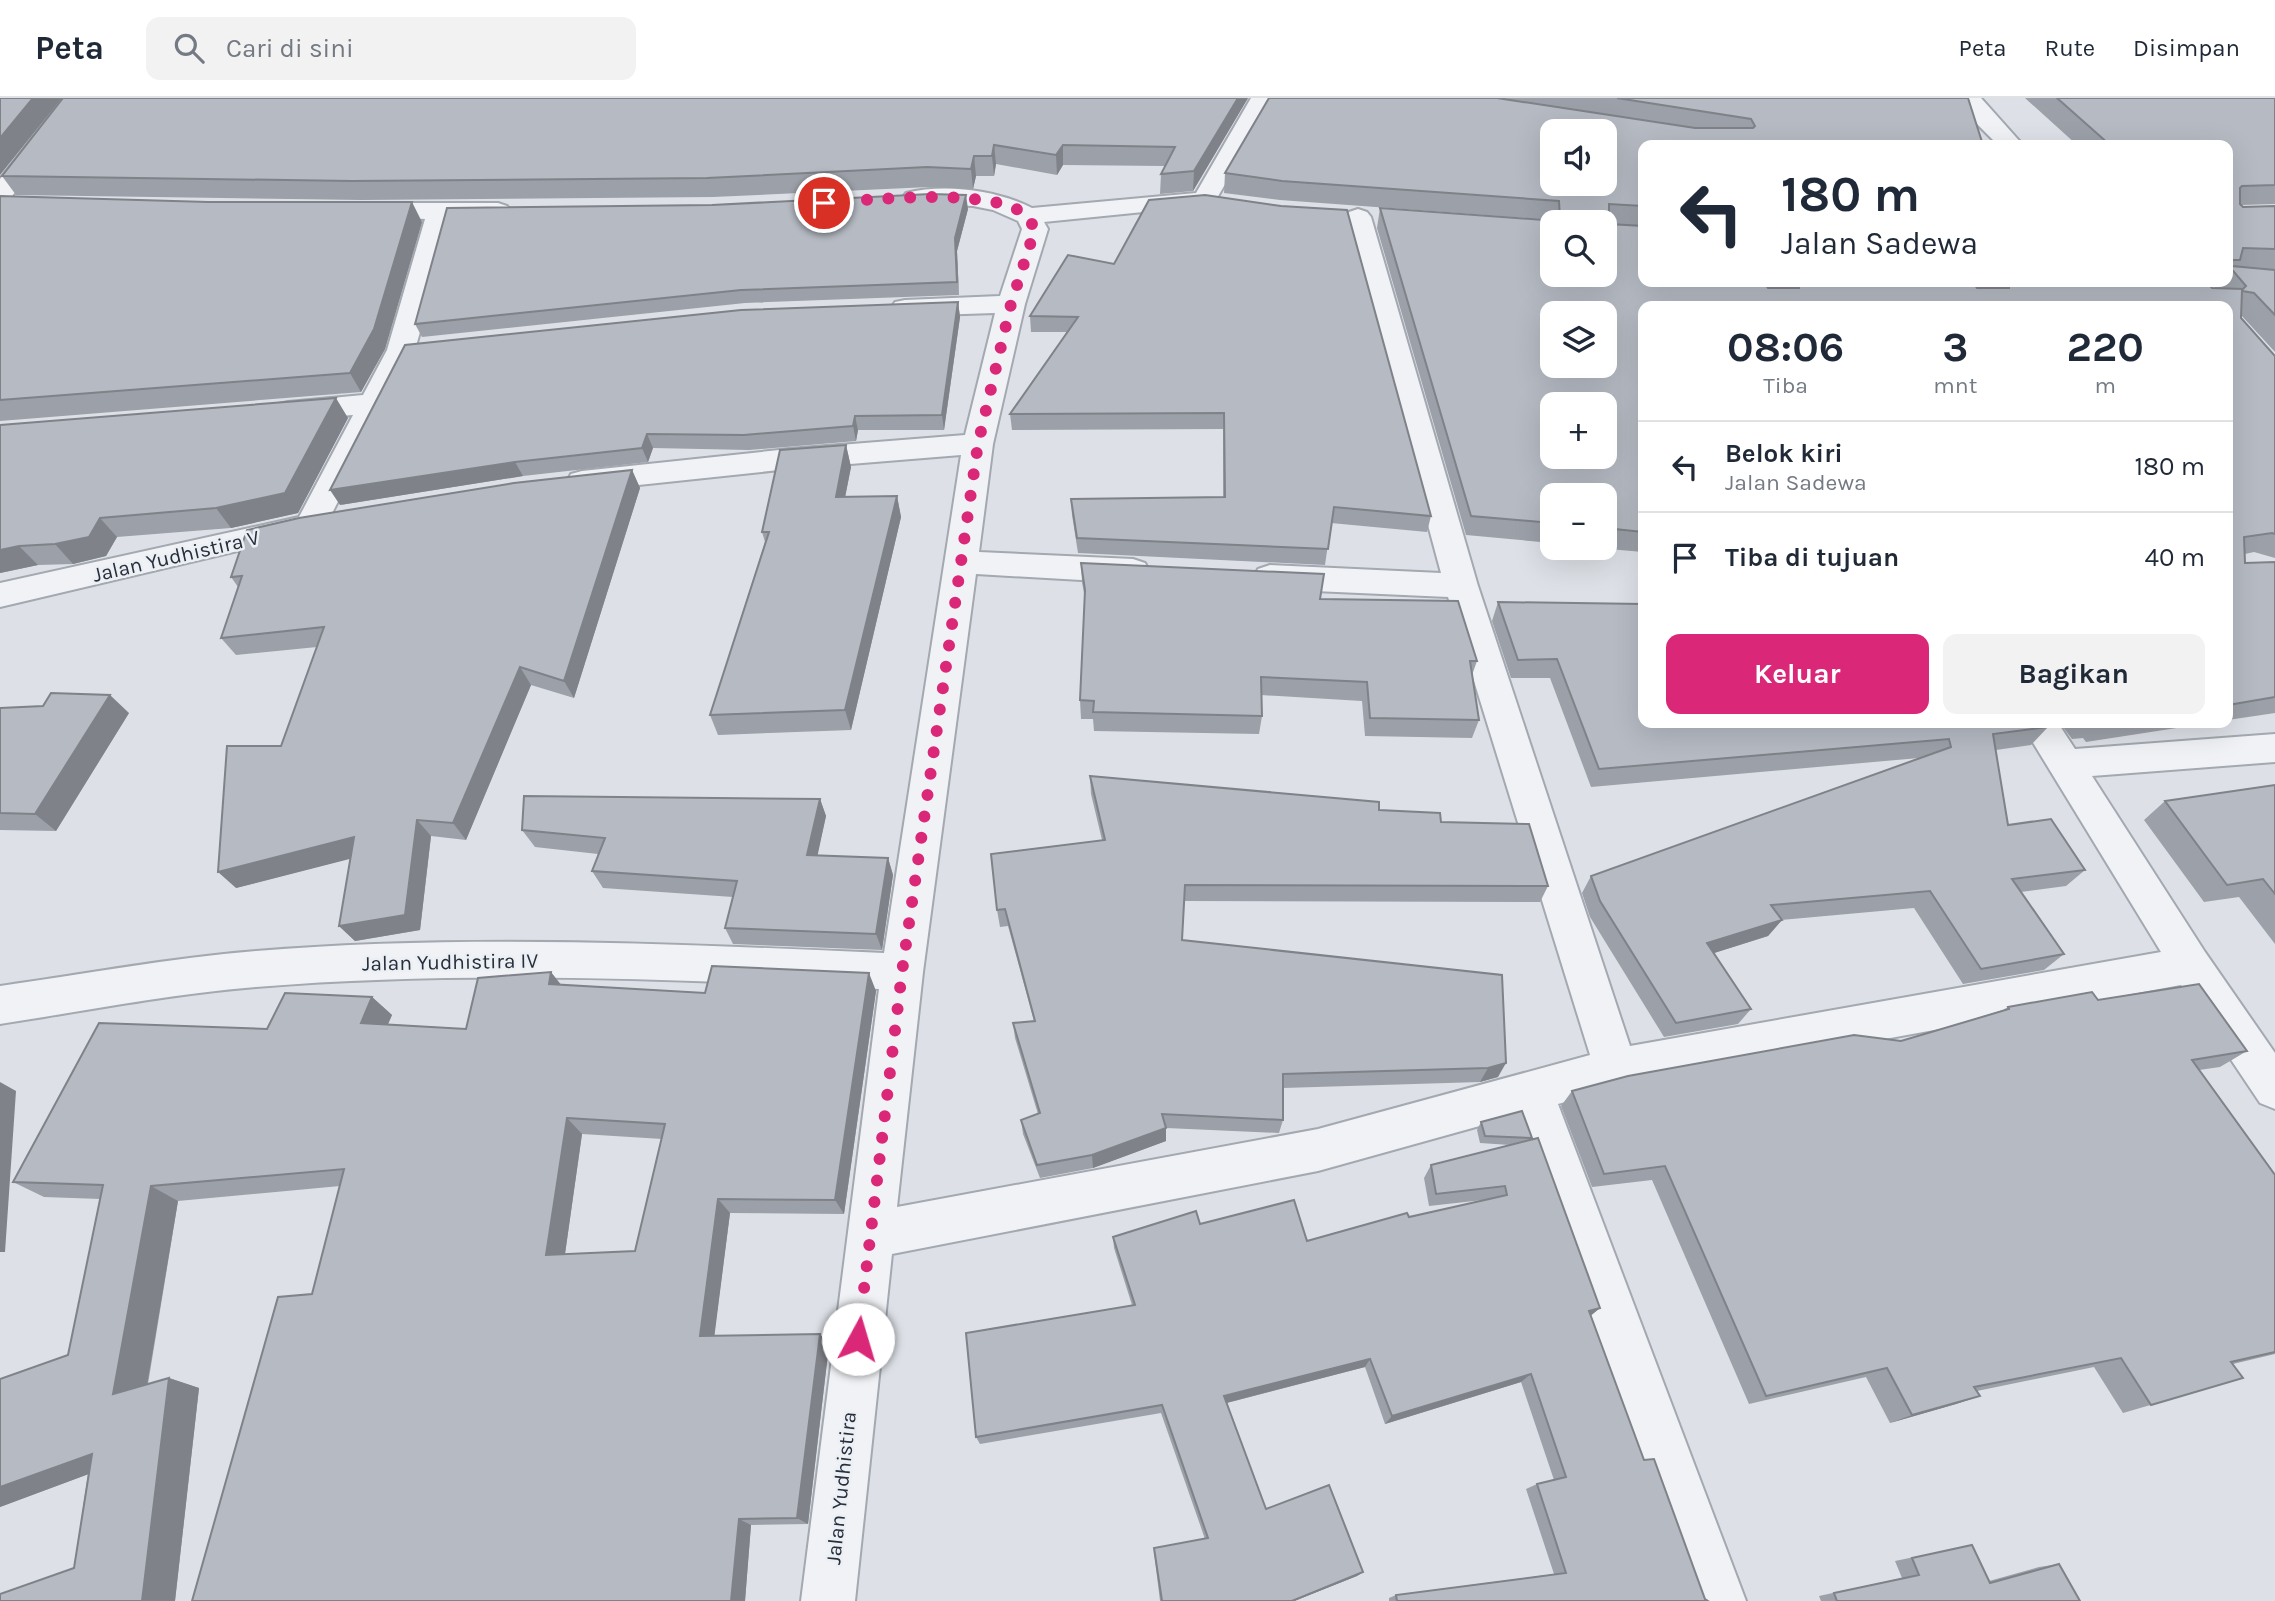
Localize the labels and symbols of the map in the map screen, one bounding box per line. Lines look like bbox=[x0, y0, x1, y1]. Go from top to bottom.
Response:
pin bbox=[794, 173, 854, 233]
street label: Jalan Yudhistira V bbox=[90, 525, 262, 587]
street label: Jalan Yudhistira IV bbox=[362, 948, 539, 976]
position arrow bbox=[821, 1302, 895, 1376]
street label: Jalan Yudhistira bbox=[821, 1410, 861, 1566]

